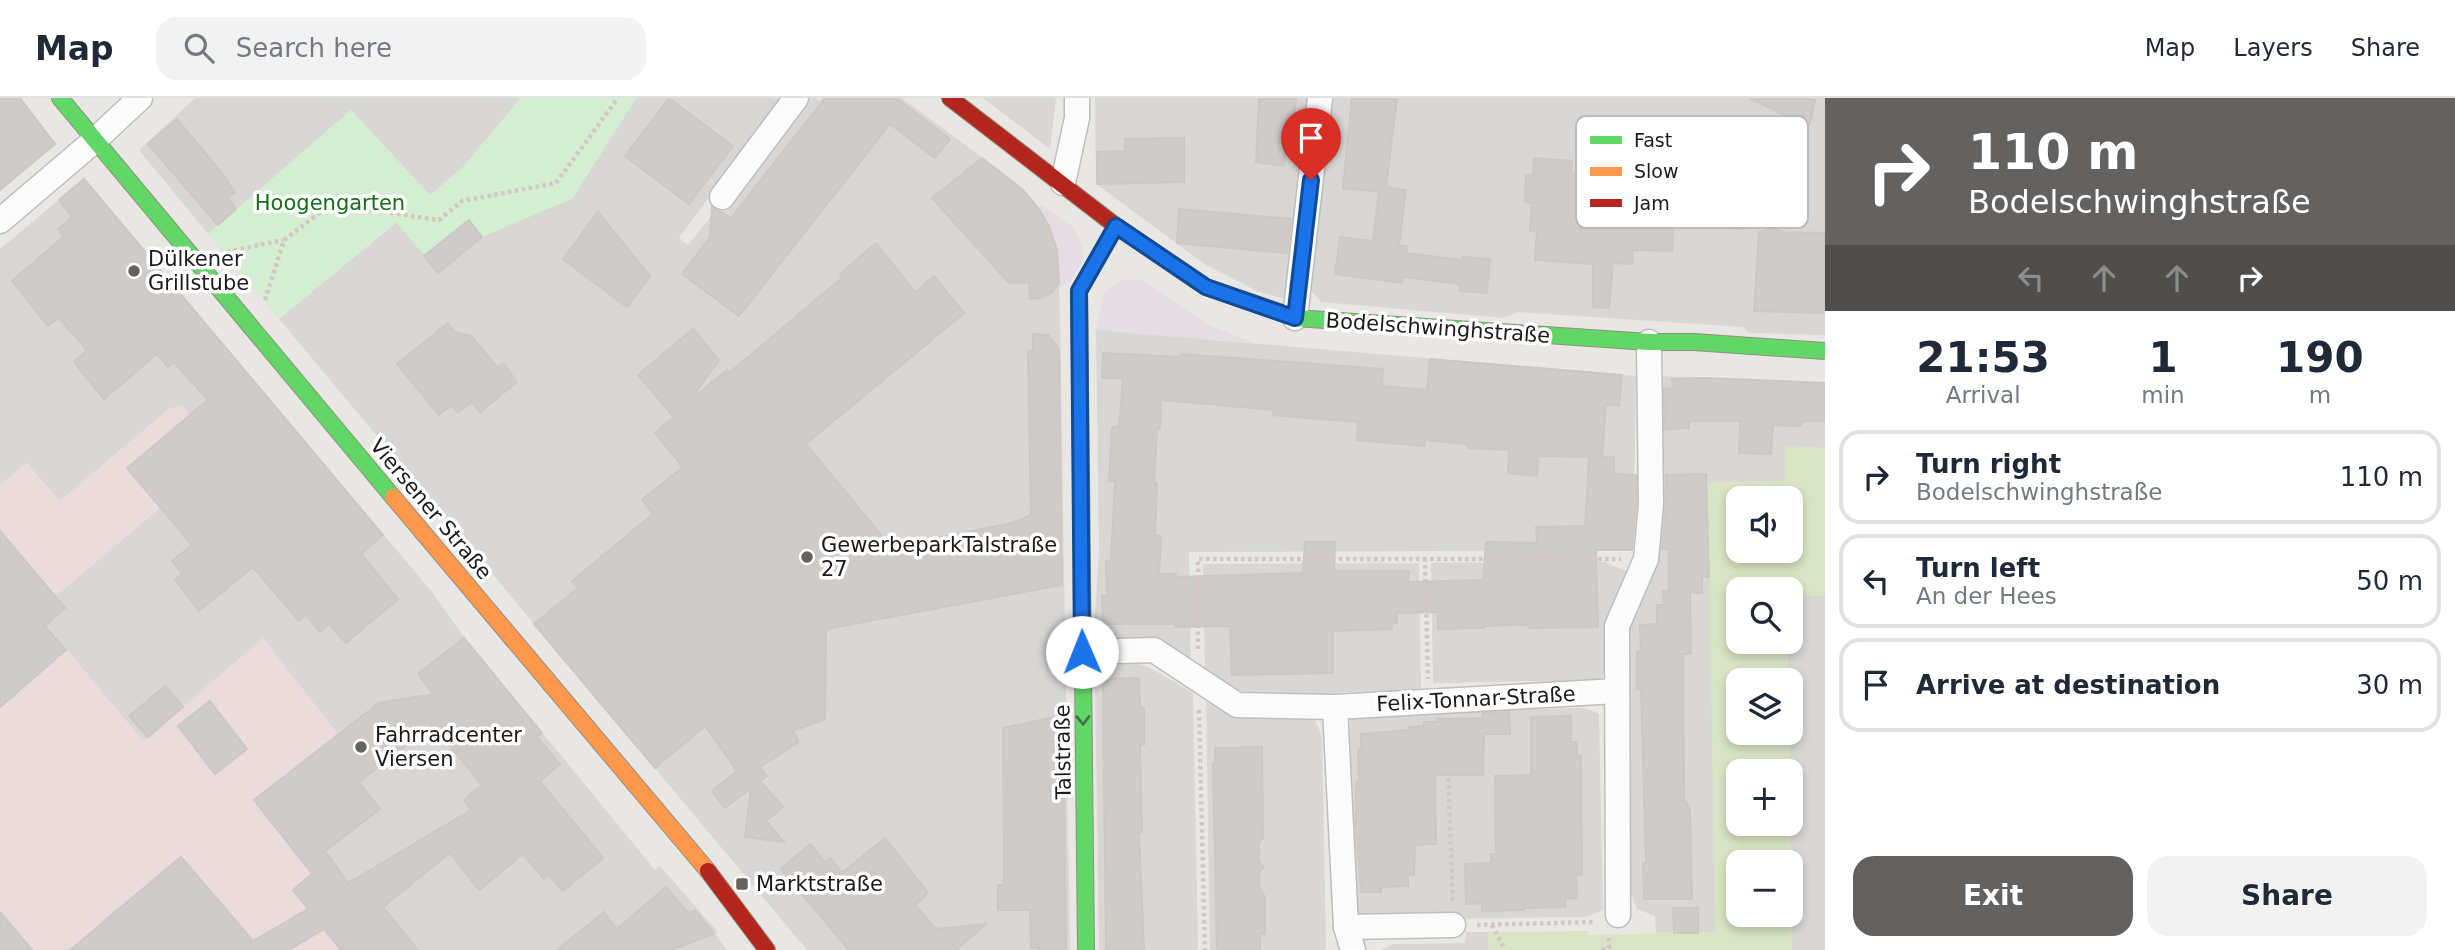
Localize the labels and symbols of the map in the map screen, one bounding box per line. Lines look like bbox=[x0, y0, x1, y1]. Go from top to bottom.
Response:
pin bbox=[1281, 108, 1341, 180]
legend bbox=[1576, 116, 1808, 228]
text: Fast bbox=[1634, 129, 1672, 151]
text: Slow bbox=[1634, 160, 1679, 182]
park label: Hoogengarten bbox=[255, 191, 405, 215]
text: Jam bbox=[1633, 192, 1670, 214]
place label: Dülkener Grillstube bbox=[148, 247, 249, 295]
marker: Dülkener Grillstube bbox=[126, 263, 142, 279]
street label: Bodelschwinghstraße bbox=[1325, 308, 1551, 348]
street label: Viersener Straße bbox=[365, 434, 497, 584]
place label: GewerbeparkTalstraße 27 bbox=[821, 533, 1057, 581]
marker: GewerbeparkTalstraße 27 bbox=[799, 549, 815, 565]
position arrow bbox=[1045, 615, 1119, 689]
street label: Felix-Tonnar-Straße bbox=[1376, 682, 1576, 716]
street label: Talstraße bbox=[1050, 704, 1076, 801]
one-way arrow bbox=[1075, 716, 1091, 726]
place label: Fahrradcenter Viersen bbox=[375, 723, 522, 771]
marker: Fahrradcenter Viersen bbox=[353, 739, 369, 755]
place label: Marktstraße bbox=[756, 872, 883, 896]
marker: Marktstraße bbox=[734, 876, 750, 892]

